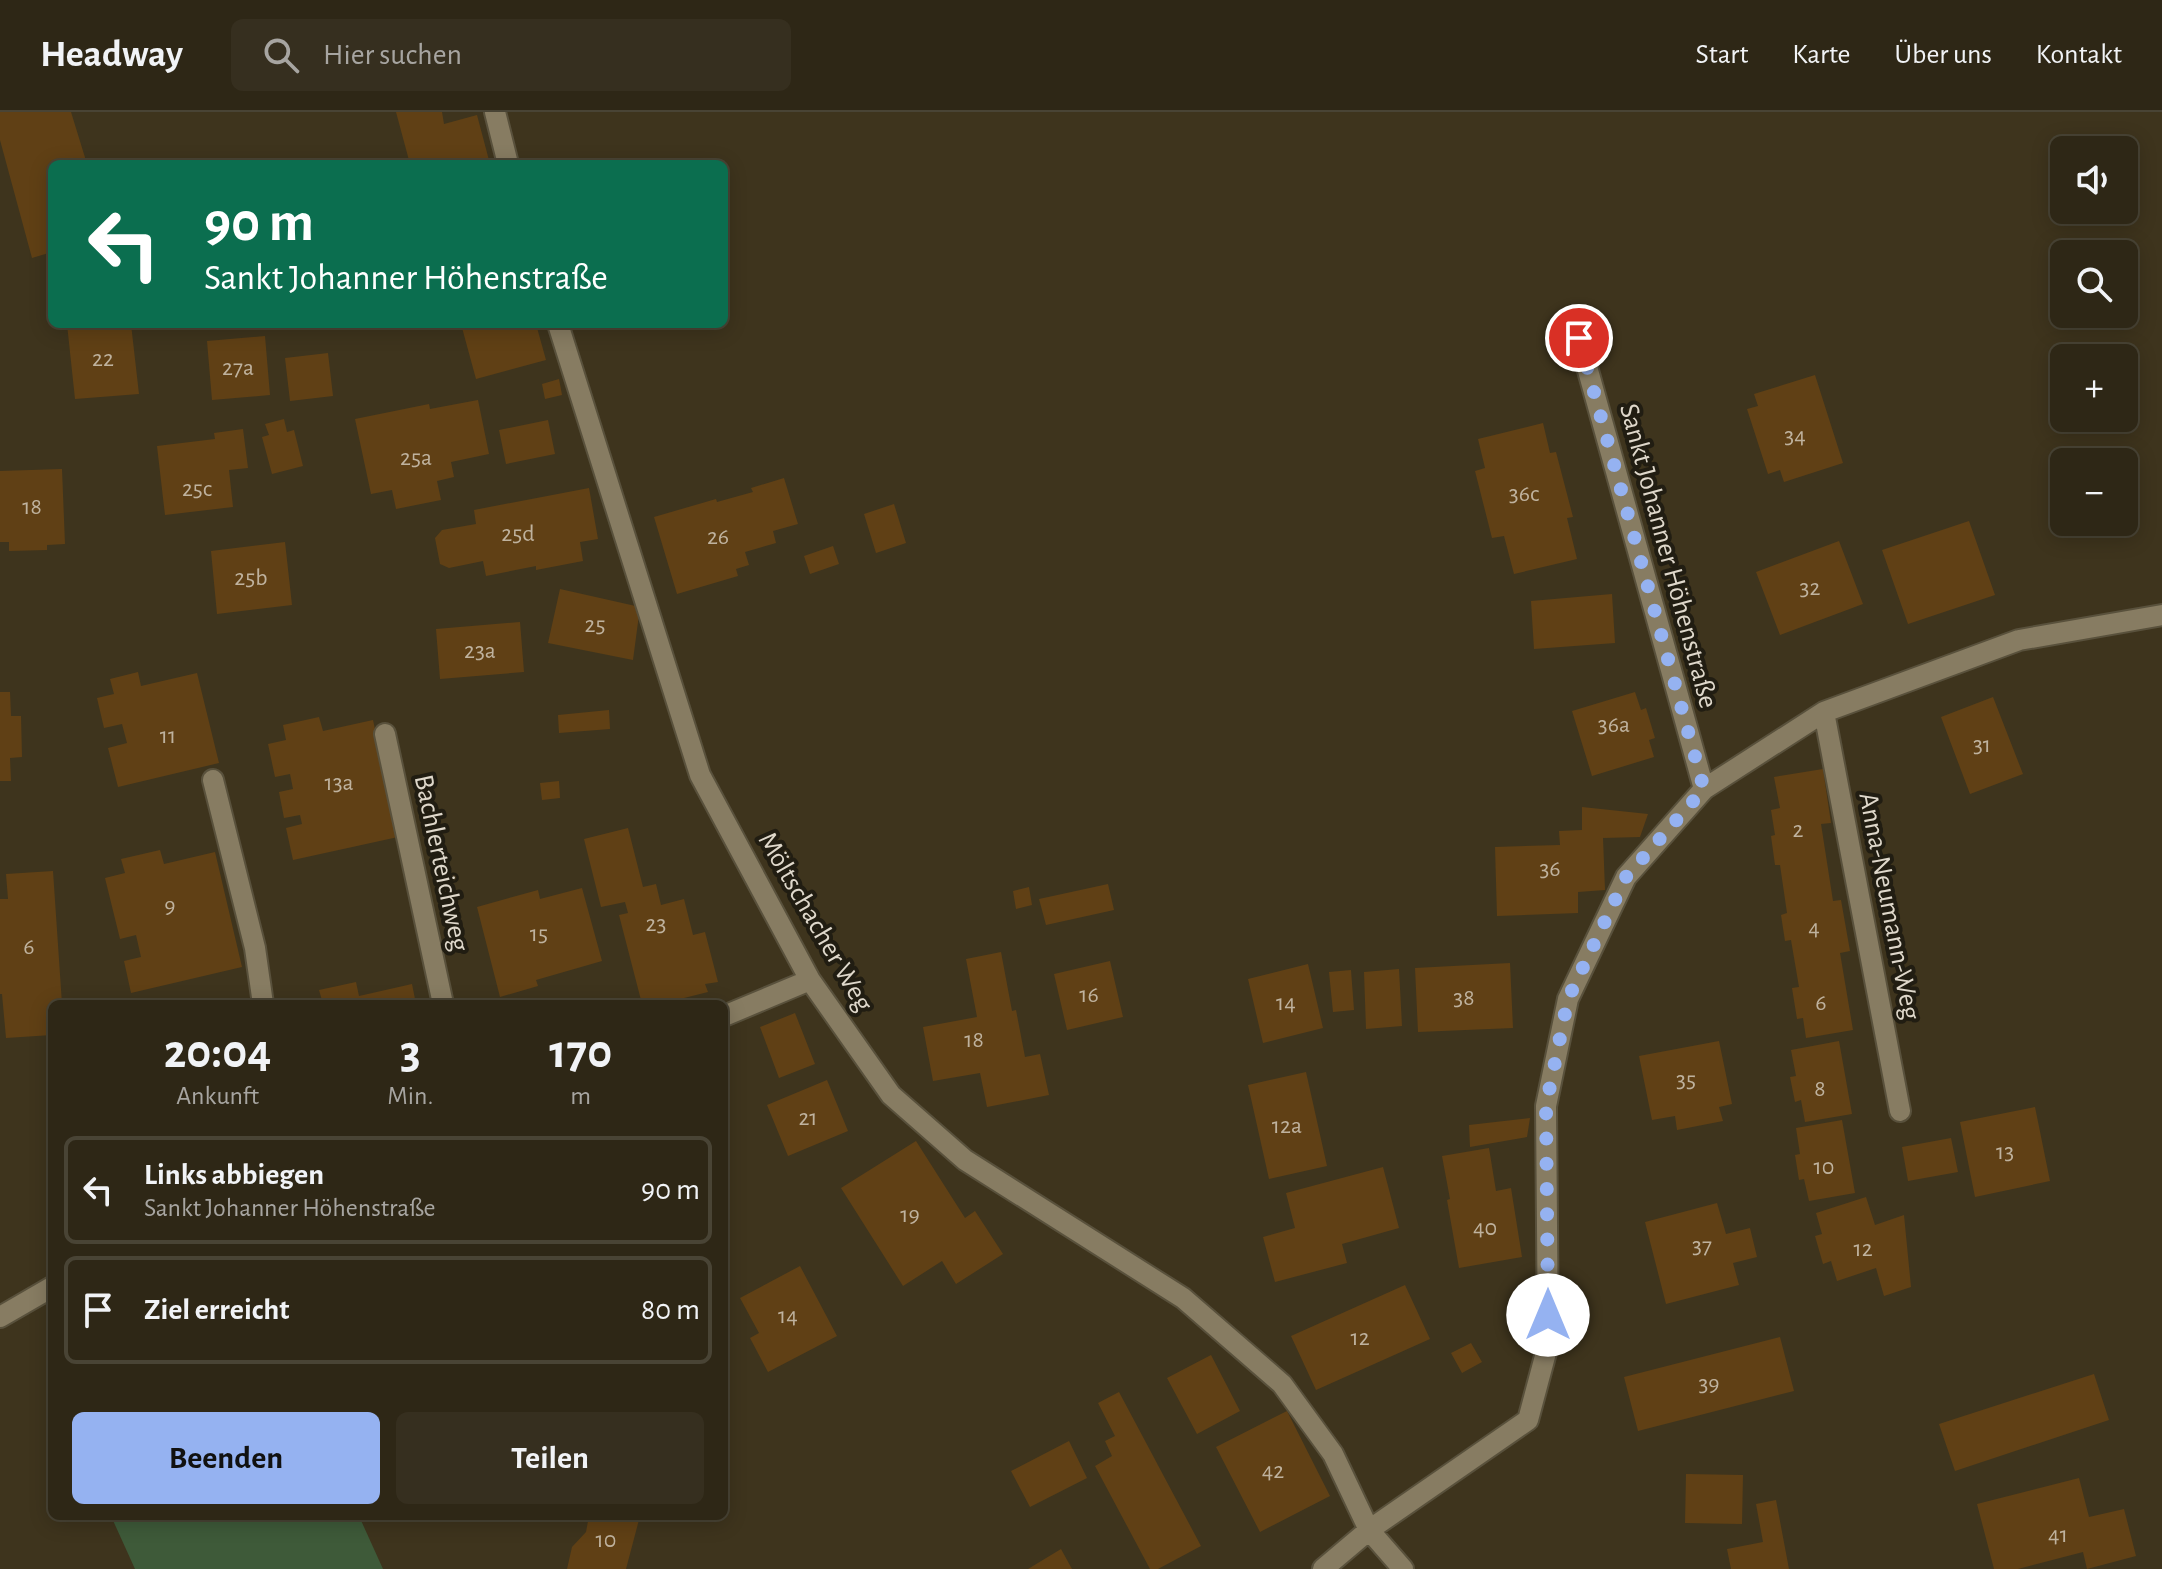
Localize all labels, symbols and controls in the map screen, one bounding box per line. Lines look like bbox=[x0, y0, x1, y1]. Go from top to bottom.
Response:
search box bbox=[231, 19, 791, 91]
icon: search bbox=[259, 33, 303, 77]
text: Headway bbox=[40, 36, 183, 74]
text: Hier suchen bbox=[323, 40, 462, 70]
text: Start bbox=[1696, 41, 1748, 69]
text: Karte bbox=[1792, 41, 1851, 69]
text: Über uns bbox=[1895, 41, 1992, 69]
text: Kontakt bbox=[2036, 41, 2122, 69]
map controls bbox=[2050, 136, 2138, 536]
button: sound bbox=[2050, 136, 2138, 224]
icon: left bbox=[72, 192, 176, 296]
text: 90 m bbox=[204, 195, 314, 251]
button: search bbox=[2050, 240, 2138, 328]
text: Sankt Johanner Höhenstraße bbox=[204, 260, 608, 296]
pin bbox=[1545, 304, 1613, 372]
icon: arrive bbox=[1557, 316, 1601, 360]
button: + bbox=[2050, 344, 2138, 432]
house number: 22 bbox=[92, 347, 114, 371]
house number: 27a bbox=[222, 356, 254, 380]
street label: Sankt Johanner Höhenstraße bbox=[1614, 401, 1722, 711]
house number: 34 bbox=[1784, 424, 1806, 448]
house number: 25a bbox=[400, 446, 432, 470]
button: − bbox=[2050, 448, 2138, 536]
house number: 25c bbox=[182, 477, 212, 501]
house number: 36c bbox=[1509, 482, 1539, 506]
house number: 18 bbox=[22, 495, 42, 519]
house number: 25d bbox=[501, 522, 535, 546]
house number: 26 bbox=[707, 525, 729, 549]
house number: 25b bbox=[234, 566, 268, 590]
house number: 32 bbox=[1800, 576, 1820, 600]
house number: 25 bbox=[585, 613, 605, 637]
house number: 23a bbox=[464, 639, 496, 663]
house number: 36a bbox=[1598, 713, 1630, 737]
house number: 11 bbox=[160, 724, 176, 748]
house number: 31 bbox=[1973, 733, 1991, 757]
house number: 13a bbox=[324, 771, 354, 795]
street label: Bachlerteichweg bbox=[409, 772, 473, 954]
street label: Anna-Neumann-Weg bbox=[1853, 790, 1925, 1022]
house number: 2 bbox=[1793, 818, 1804, 842]
street label: Möltschacher Weg bbox=[752, 828, 878, 1017]
house number: 36 bbox=[1539, 857, 1561, 881]
house number: 9 bbox=[164, 894, 176, 918]
house number: 23 bbox=[646, 912, 666, 936]
house number: 4 bbox=[1808, 916, 1820, 940]
house number: 15 bbox=[530, 922, 548, 946]
house number: 6 bbox=[23, 935, 35, 959]
house number: 16 bbox=[1079, 983, 1099, 1007]
house number: 38 bbox=[1453, 986, 1475, 1010]
house number: 14 bbox=[1276, 991, 1296, 1015]
house number: 6 bbox=[1815, 991, 1827, 1015]
house number: 18 bbox=[964, 1028, 984, 1052]
text: 20:04 bbox=[164, 1029, 272, 1077]
text: 3 bbox=[400, 1029, 421, 1077]
text: 170 bbox=[549, 1029, 612, 1077]
house number: 35 bbox=[1676, 1068, 1696, 1092]
house number: 8 bbox=[1814, 1077, 1826, 1101]
text: Ankunft bbox=[176, 1083, 259, 1109]
text: Min. bbox=[387, 1083, 433, 1109]
text: m bbox=[570, 1083, 591, 1109]
house number: 21 bbox=[798, 1106, 818, 1130]
house number: 12a bbox=[1272, 1114, 1302, 1138]
house number: 13 bbox=[1996, 1140, 2014, 1164]
house number: 10 bbox=[1814, 1155, 1834, 1179]
text: Links abbiegen bbox=[144, 1160, 324, 1190]
icon: left bbox=[76, 1168, 120, 1212]
text: 90 m bbox=[641, 1175, 700, 1205]
text: Sankt Johanner Höhenstraße bbox=[144, 1195, 436, 1221]
house number: 19 bbox=[900, 1203, 920, 1227]
house number: 40 bbox=[1473, 1216, 1497, 1240]
house number: 37 bbox=[1692, 1234, 1712, 1258]
house number: 12 bbox=[1853, 1237, 1873, 1261]
position arrow bbox=[1506, 1273, 1590, 1357]
icon: arrive bbox=[76, 1288, 120, 1332]
text: Ziel erreicht bbox=[144, 1295, 289, 1325]
text: 80 m bbox=[641, 1295, 700, 1325]
house number: 14 bbox=[778, 1304, 798, 1328]
house number: 12 bbox=[1350, 1326, 1370, 1350]
house number: 39 bbox=[1698, 1372, 1720, 1396]
button: Beenden bbox=[72, 1412, 380, 1504]
button: Teilen bbox=[396, 1412, 704, 1504]
house number: 42 bbox=[1262, 1459, 1284, 1483]
house number: 41 bbox=[2048, 1523, 2068, 1547]
house number: 10 bbox=[596, 1528, 616, 1552]

